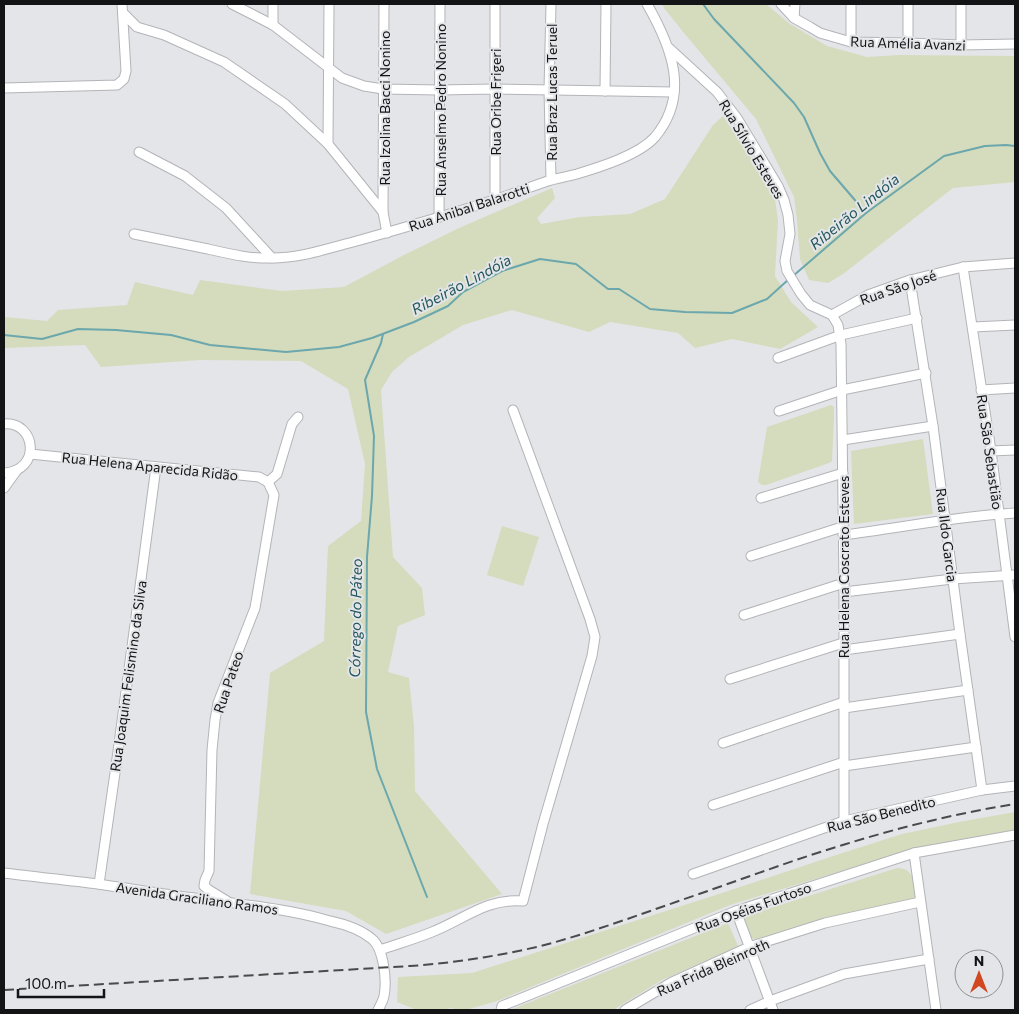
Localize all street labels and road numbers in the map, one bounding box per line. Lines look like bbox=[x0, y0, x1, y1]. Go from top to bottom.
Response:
street label: Rua Braz Lucas Teruel bbox=[543, 23, 560, 161]
street label: Rua Anselmo Pedro Nonino bbox=[432, 24, 449, 196]
street label: Rua Izolina Bacci Nonino bbox=[376, 31, 393, 185]
street label: Rua Amélia Avanzi bbox=[850, 32, 966, 54]
street label: Rua Oribe Frigeri bbox=[487, 48, 504, 156]
street label: Rua Sílvio Esteves bbox=[716, 96, 788, 202]
street label: Rua Anibal Balarotti bbox=[406, 179, 532, 235]
street label: Rua São José bbox=[858, 266, 938, 308]
street label: Rua São Sebastião bbox=[974, 393, 1006, 511]
street label: Rua Helena Aparecida Ridão bbox=[61, 448, 239, 484]
street label: Rua Helena Coscrato Esteves bbox=[835, 476, 852, 658]
street label: Rua Ildo Garcia bbox=[933, 487, 961, 583]
street label: Rua Joaquim Felismino da Silva bbox=[106, 579, 150, 773]
street label: Rua Pateo bbox=[209, 649, 247, 715]
street label: Rua São Benedito bbox=[825, 792, 937, 836]
street label: Avenida Graciliano Ramos bbox=[115, 878, 279, 918]
street label: Rua Oséias Furtoso bbox=[693, 878, 813, 936]
street label: Rua Frida Bleinroth bbox=[654, 935, 772, 999]

